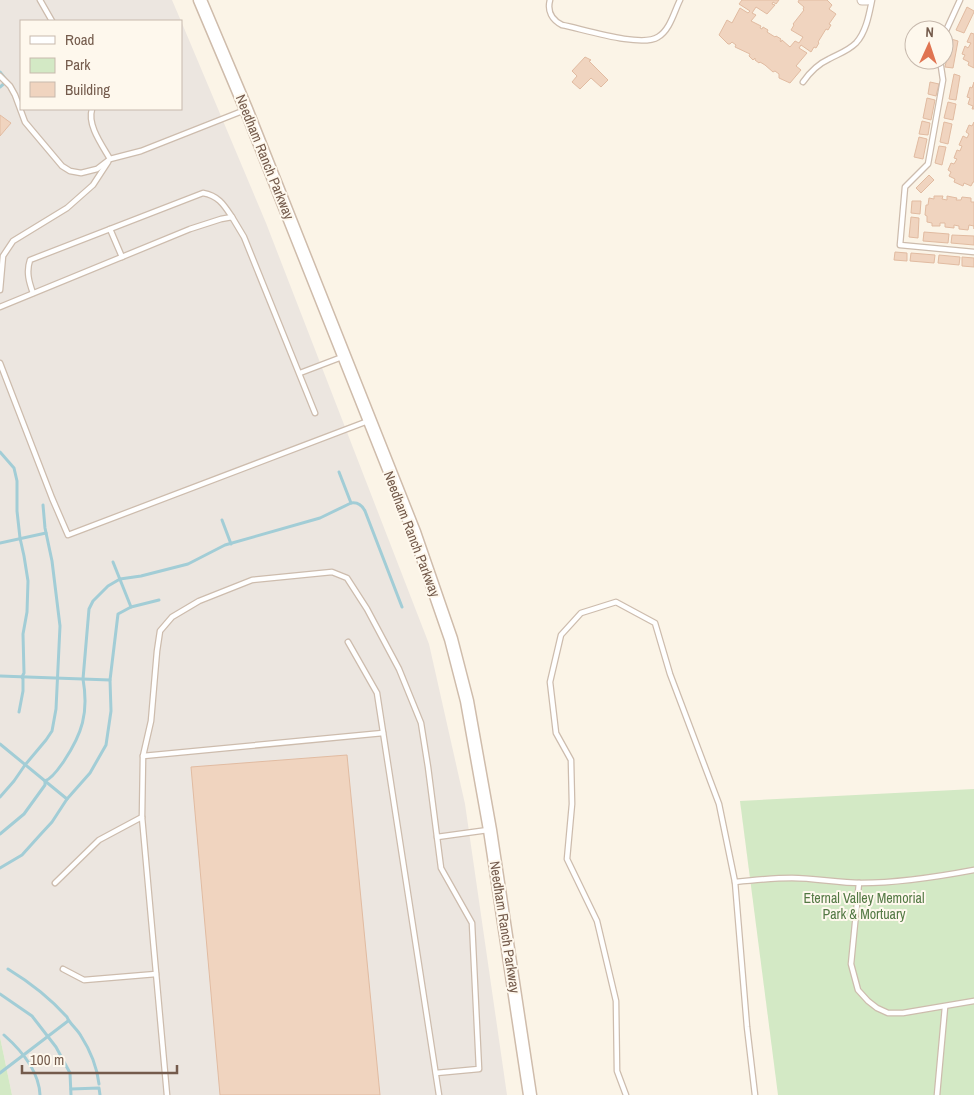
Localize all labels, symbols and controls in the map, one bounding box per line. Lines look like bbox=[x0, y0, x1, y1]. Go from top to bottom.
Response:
legend bbox=[20, 20, 182, 110]
north arrow bbox=[904, 20, 954, 70]
text: N bbox=[925, 23, 934, 41]
text: Road bbox=[65, 29, 94, 50]
text: Park bbox=[65, 54, 91, 75]
text: Building bbox=[65, 79, 110, 100]
street label: Needham Ranch Parkway bbox=[232, 92, 298, 222]
street label: Needham Ranch Parkway bbox=[380, 469, 444, 600]
street label: Needham Ranch Parkway bbox=[486, 860, 524, 995]
park label: Eternal Valley Memorial Park & Mortuary bbox=[803, 889, 925, 923]
scale bar bbox=[22, 1042, 178, 1074]
text: 100 m bbox=[30, 1049, 64, 1070]

